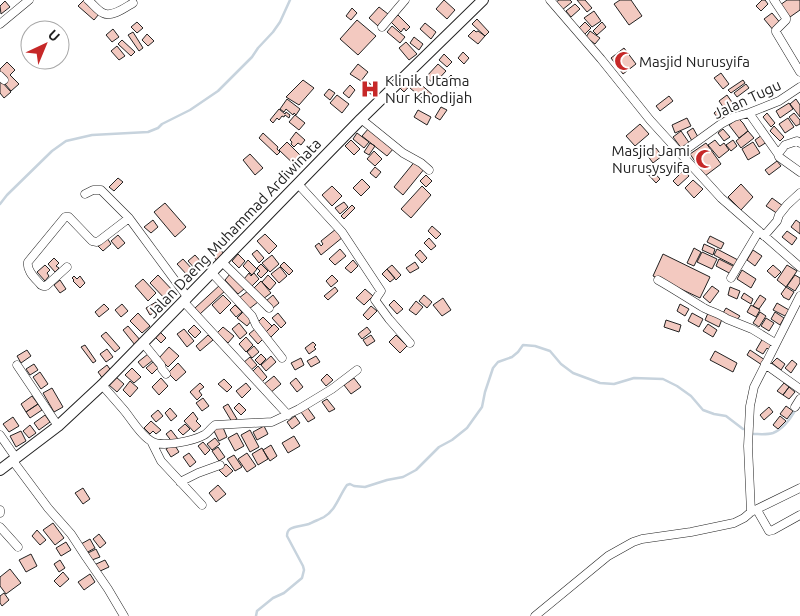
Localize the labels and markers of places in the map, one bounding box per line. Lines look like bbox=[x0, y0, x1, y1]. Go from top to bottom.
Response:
mosque icon: Masjid Nurusyifa bbox=[613, 50, 635, 72]
place label: Masjid Nurusyifa bbox=[639, 53, 750, 70]
place label: Klinik Utama Nur Khodijah bbox=[385, 72, 472, 106]
hospital icon: Klinik Utama Nur Khodijah bbox=[359, 78, 381, 100]
place label: Masjid Jami Nurusysyifa bbox=[612, 142, 690, 176]
mosque icon: Masjid Jami Nurusysyifa bbox=[694, 148, 716, 170]

